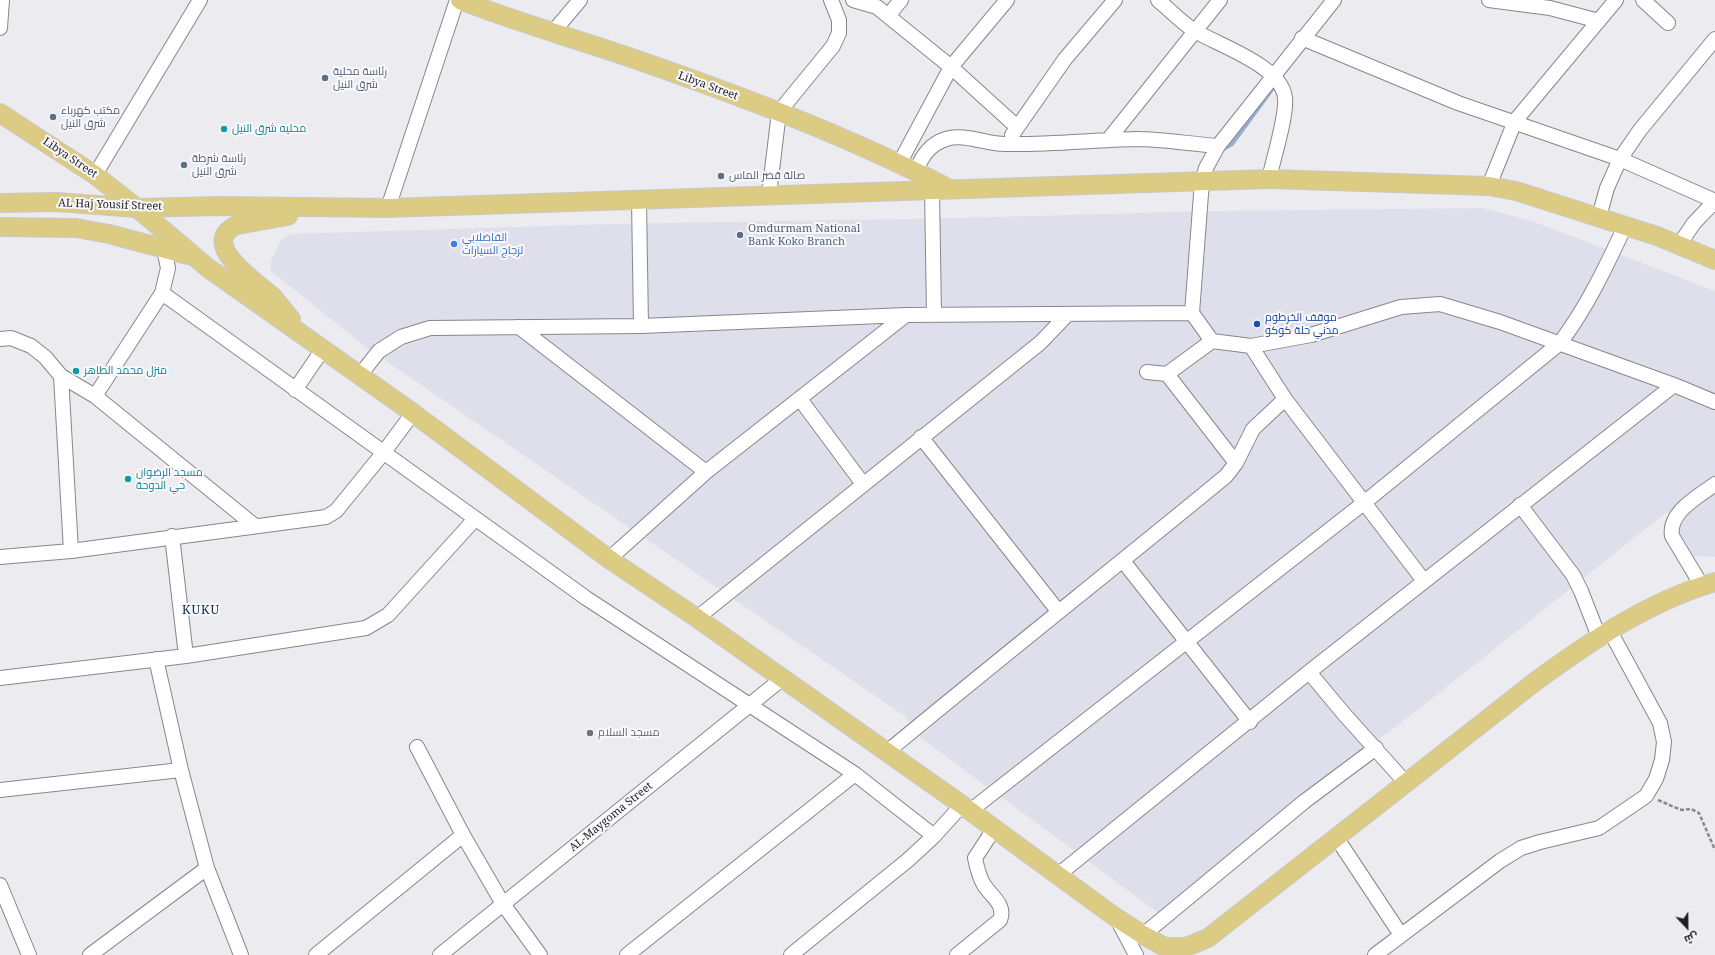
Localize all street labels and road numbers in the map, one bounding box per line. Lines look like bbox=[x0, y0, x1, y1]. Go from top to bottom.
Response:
street label: Libya Street bbox=[676, 69, 740, 103]
street label: Libya Street bbox=[40, 135, 100, 181]
street label: AL Haj Yousif Street bbox=[58, 197, 162, 213]
street label: AL-Maygoma Street bbox=[567, 779, 655, 855]

